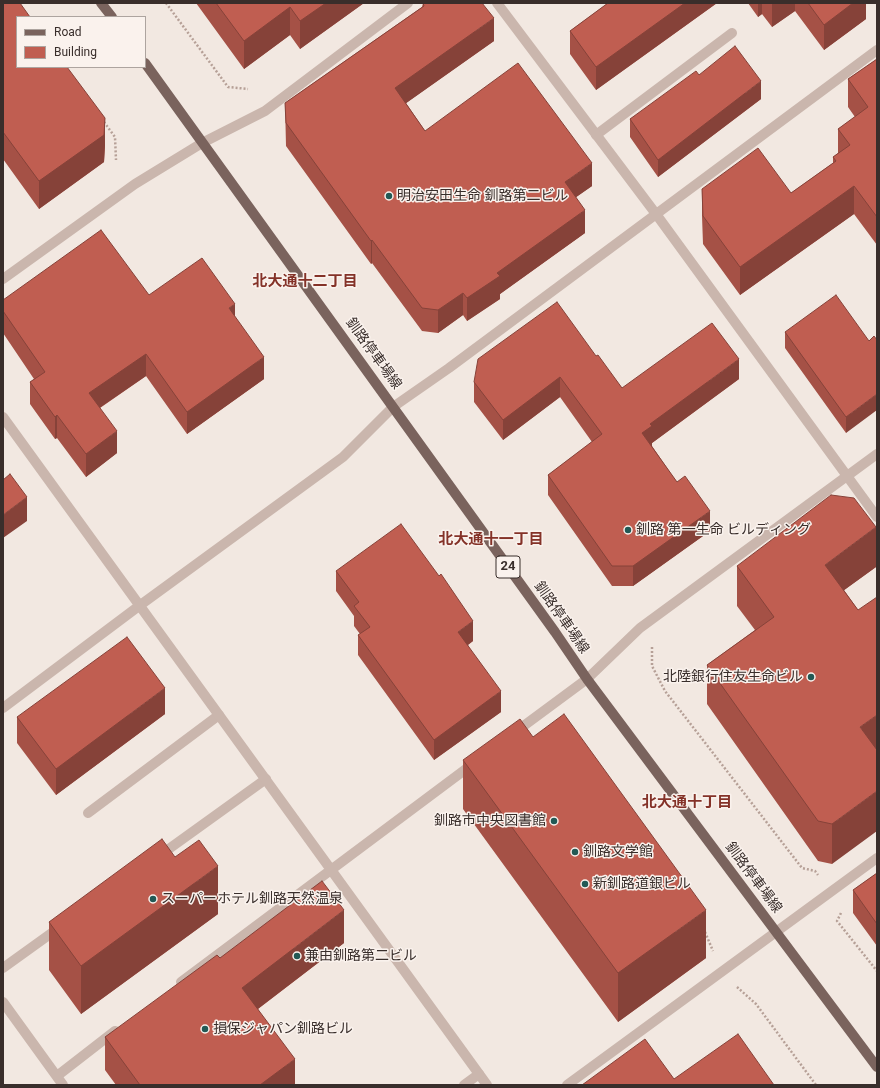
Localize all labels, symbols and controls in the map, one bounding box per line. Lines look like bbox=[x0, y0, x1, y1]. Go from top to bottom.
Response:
legend bbox=[16, 16, 146, 68]
text: Road bbox=[54, 25, 82, 39]
text: Building bbox=[54, 45, 97, 59]
place label: 明治安田生命 釧路第二ビル bbox=[397, 188, 568, 204]
marker: 明治安田生命 釧路第二ビル bbox=[384, 191, 394, 201]
district label: 北大通十二丁目 bbox=[253, 273, 357, 291]
street label: 釧路停車場線 bbox=[342, 315, 404, 393]
place label: 釧路 第一生命 ビルディング bbox=[636, 522, 811, 538]
marker: 釧路 第一生命 ビルディング bbox=[623, 525, 633, 535]
district label: 北大通十一丁目 bbox=[439, 531, 543, 549]
road number: 24 bbox=[496, 556, 520, 578]
street label: 釧路停車場線 bbox=[530, 579, 592, 657]
place label: 北陸銀行住友生命ビル bbox=[663, 669, 803, 685]
marker: 北陸銀行住友生命ビル bbox=[806, 672, 816, 682]
district label: 北大通十丁目 bbox=[642, 794, 732, 812]
place label: 釧路市中央図書館 bbox=[434, 813, 546, 829]
marker: 釧路市中央図書館 bbox=[549, 816, 559, 826]
street label: 釧路停車場線 bbox=[721, 839, 785, 917]
place label: 釧路文学館 bbox=[583, 844, 653, 860]
marker: 釧路文学館 bbox=[570, 847, 580, 857]
place label: 新釧路道銀ビル bbox=[593, 876, 691, 892]
marker: 新釧路道銀ビル bbox=[580, 879, 590, 889]
place label: スーパーホテル釧路天然温泉 bbox=[161, 891, 343, 907]
marker: スーパーホテル釧路天然温泉 bbox=[148, 894, 158, 904]
place label: 兼由釧路第二ビル bbox=[305, 948, 417, 964]
marker: 兼由釧路第二ビル bbox=[292, 951, 302, 961]
place label: 損保ジャパン釧路ビル bbox=[213, 1021, 353, 1037]
marker: 損保ジャパン釧路ビル bbox=[200, 1024, 210, 1034]

